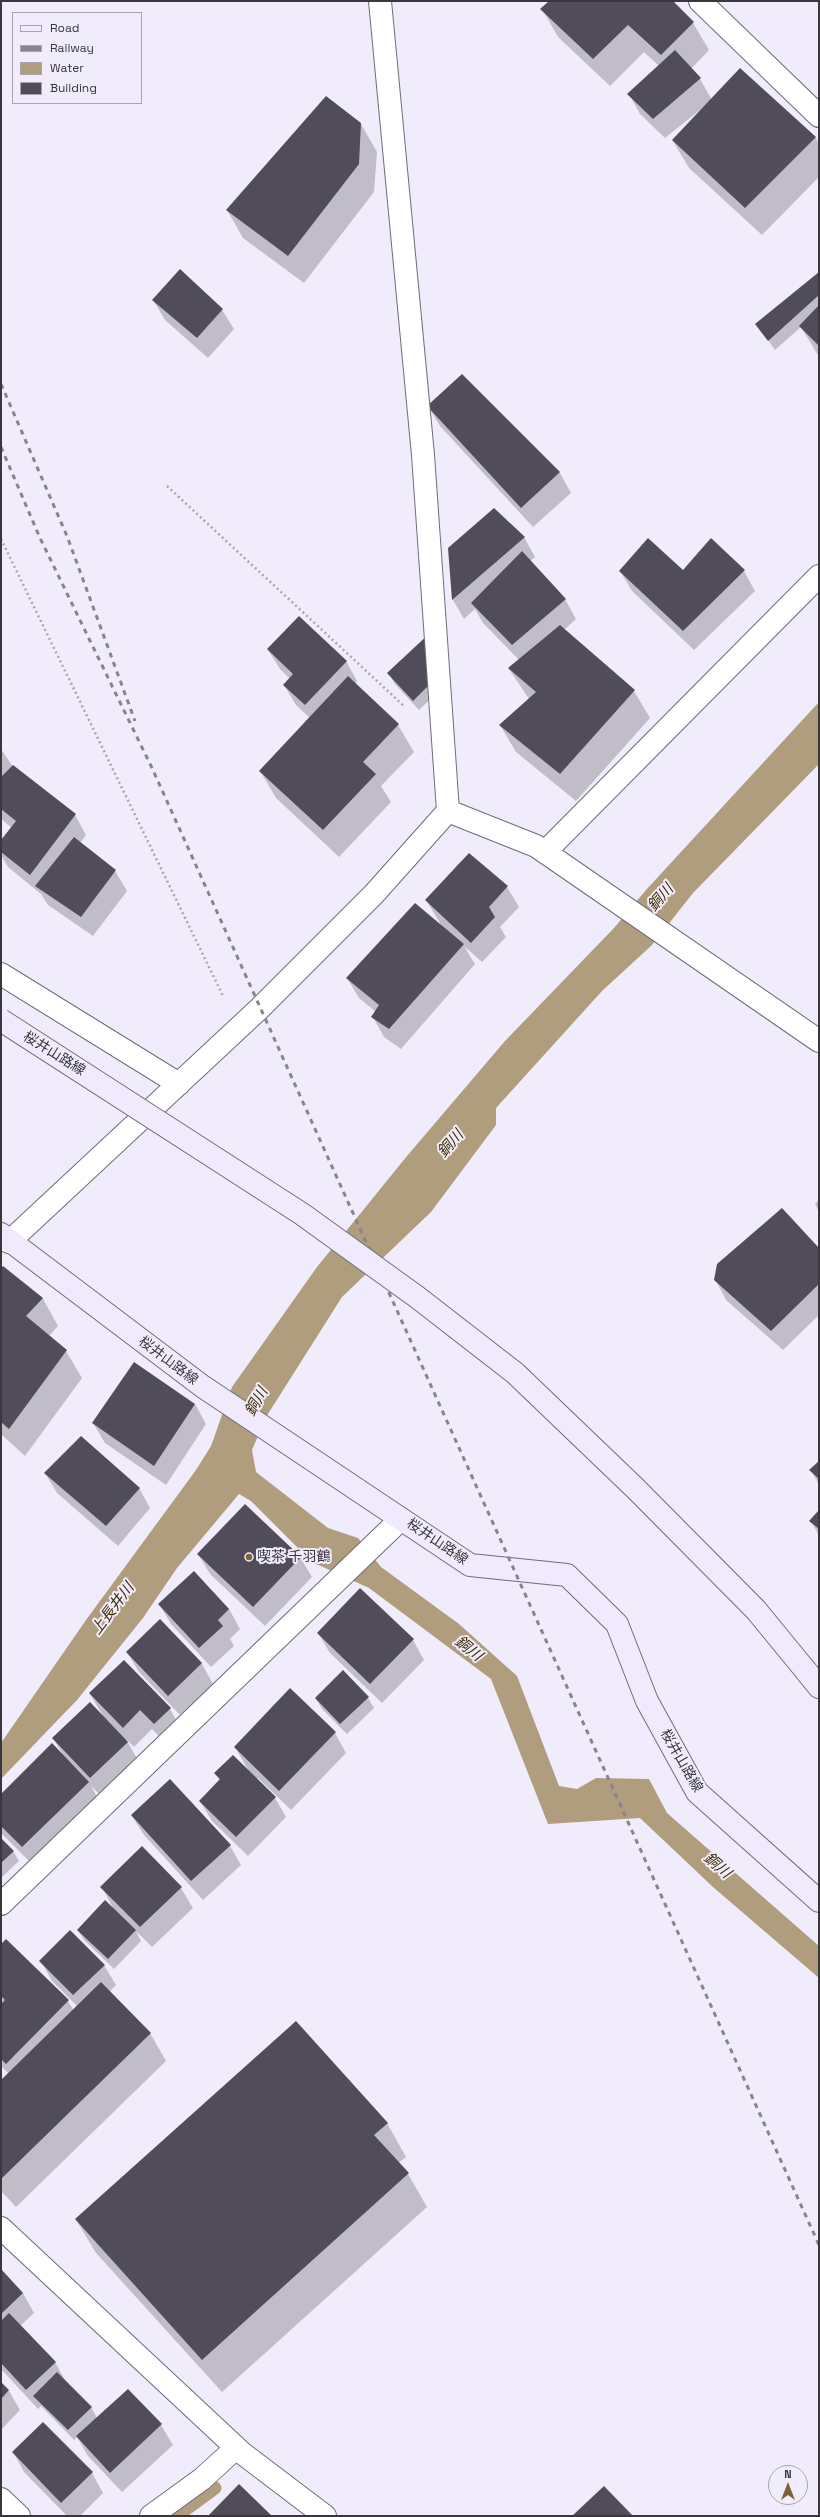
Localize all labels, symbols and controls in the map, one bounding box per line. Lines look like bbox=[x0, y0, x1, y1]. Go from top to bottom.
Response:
legend bbox=[12, 12, 142, 104]
text: Road bbox=[50, 20, 79, 36]
text: Railway bbox=[50, 40, 94, 56]
text: Water bbox=[50, 60, 84, 76]
text: Building bbox=[50, 80, 97, 96]
water label: 銅川 bbox=[644, 881, 678, 915]
street label: 桜井山路線 bbox=[20, 1028, 88, 1080]
water label: 銅川 bbox=[434, 1127, 468, 1161]
street label: 桜井山路線 bbox=[135, 1333, 201, 1389]
water label: 銅川 bbox=[242, 1385, 272, 1419]
street label: 桜井山路線 bbox=[403, 1515, 471, 1569]
place label: 喫茶 千羽鶴 bbox=[257, 1549, 331, 1565]
marker: 喫茶 千羽鶴 bbox=[244, 1552, 254, 1562]
water label: 上長井川 bbox=[88, 1580, 138, 1638]
water label: 銅川 bbox=[451, 1633, 485, 1665]
street label: 桜井山路線 bbox=[656, 1726, 706, 1796]
water label: 銅川 bbox=[700, 1849, 734, 1883]
north arrow bbox=[768, 2465, 808, 2505]
text: N bbox=[784, 2467, 792, 2481]

